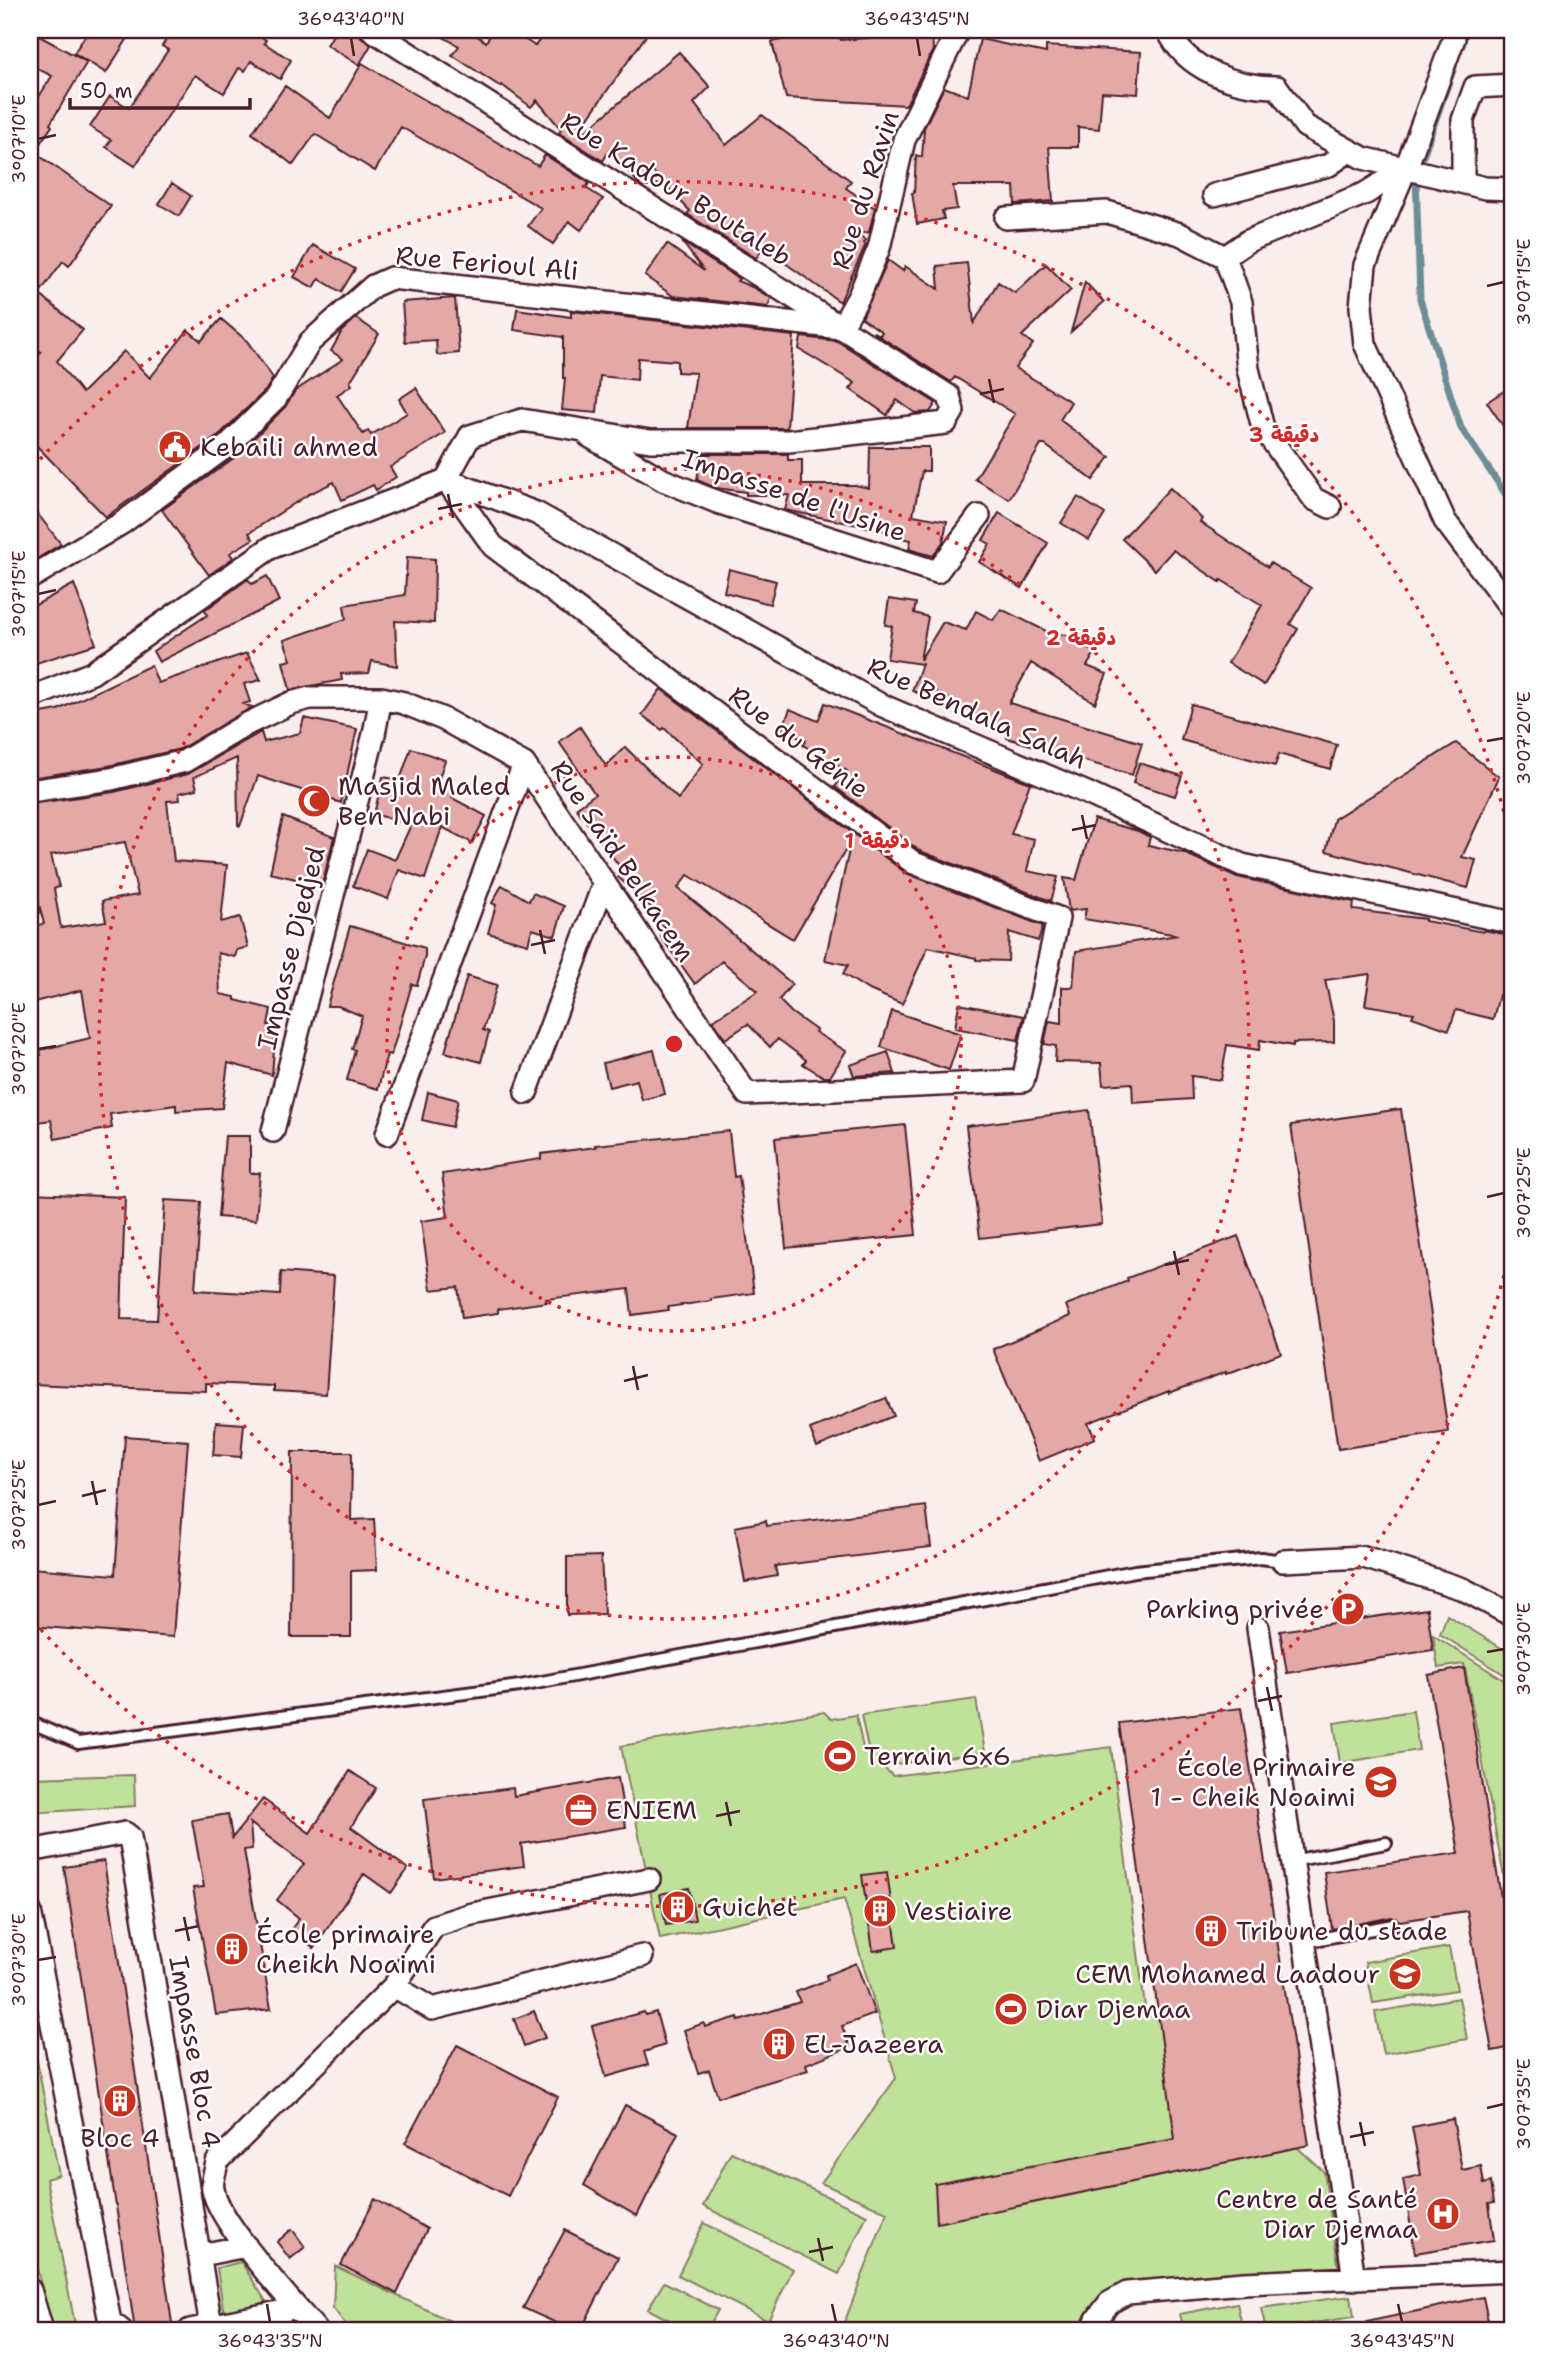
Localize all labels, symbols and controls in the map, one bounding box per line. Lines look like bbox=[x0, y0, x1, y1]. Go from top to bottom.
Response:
text: 36°43'40"N bbox=[297, 7, 405, 31]
text: 36°43'45"N bbox=[864, 7, 970, 31]
scale bar bbox=[70, 66, 250, 110]
text: 50 m bbox=[80, 77, 133, 105]
text: 3°07'10"E bbox=[7, 95, 31, 183]
street label: Rue Kadour Boutaleb bbox=[554, 103, 798, 274]
street label: Rue du Ravin bbox=[822, 106, 907, 274]
street label: Rue Ferioul Ali bbox=[394, 237, 580, 288]
text: 3°07'15"E bbox=[1512, 238, 1536, 326]
text: 3 دقيقة bbox=[1249, 421, 1319, 449]
public building icon: Kebaili ahmed bbox=[156, 428, 194, 466]
place label: Kebaili ahmed bbox=[200, 429, 378, 464]
street label: Impasse de l'Usine bbox=[677, 440, 911, 549]
text: 3°07'15"E bbox=[7, 550, 31, 638]
text: 2 دقيقة bbox=[1046, 624, 1116, 652]
street label: Rue Bendala Salah bbox=[862, 648, 1093, 777]
street label: Rue du Génie bbox=[722, 677, 877, 806]
text: 3°07'20"E bbox=[1512, 691, 1536, 785]
street label: Rue Saïd Belkacem bbox=[543, 753, 704, 968]
place label: Masjid Maled Ben Nabi bbox=[338, 768, 510, 833]
mosque icon: Masjid Maled Ben Nabi bbox=[295, 782, 333, 820]
text: 1 دقيقة bbox=[844, 827, 910, 855]
street label: Impasse Djedjed bbox=[248, 843, 333, 1053]
text: 3°07'20"E bbox=[7, 1002, 31, 1096]
centre of rings bbox=[662, 1032, 686, 1056]
text: 3°07'25"E bbox=[1512, 1147, 1536, 1239]
text: 3°07'25"E bbox=[7, 1459, 31, 1551]
parking icon: Parking privée bbox=[1329, 1590, 1367, 1628]
place label: Parking privée bbox=[1146, 1591, 1324, 1626]
text: 3°07'30"E bbox=[1512, 1602, 1536, 1696]
sports icon: Terrain 6x6 bbox=[821, 1737, 859, 1775]
place label: Terrain 6x6 bbox=[864, 1738, 1011, 1773]
place label: École Primaire 1 - Cheik Noaimi bbox=[1150, 1749, 1356, 1814]
school or university icon: École Primaire 1 - Cheik Noaimi bbox=[1362, 1763, 1400, 1801]
office icon: ENIEM bbox=[562, 1791, 600, 1829]
place label: ENIEM bbox=[606, 1792, 697, 1827]
building icon: Guichet bbox=[659, 1888, 697, 1926]
place label: Guichet bbox=[702, 1889, 798, 1924]
building icon: Vestiaire bbox=[861, 1892, 899, 1930]
place label: Vestiaire bbox=[904, 1893, 1013, 1928]
building icon: Tribune du stade bbox=[1192, 1912, 1230, 1950]
text: 3°07'30"E bbox=[7, 1913, 31, 2007]
place label: Tribune du stade bbox=[1236, 1913, 1448, 1948]
place label: École primaire Cheikh Noaimi bbox=[256, 1916, 436, 1981]
building icon: École primaire Cheikh Noaimi bbox=[213, 1930, 251, 1968]
street label: Impasse Bloc 4 bbox=[161, 1953, 230, 2151]
school or university icon: CEM Mohamed Laadour bbox=[1386, 1955, 1424, 1993]
place label: CEM Mohamed Laadour bbox=[1075, 1956, 1380, 1991]
sports icon: Diar Djemaa bbox=[992, 1990, 1030, 2028]
place label: Diar Djemaa bbox=[1036, 1991, 1191, 2026]
building icon: EL-Jazeera bbox=[760, 2025, 798, 2063]
place label: EL-Jazeera bbox=[804, 2026, 943, 2061]
text: 3°07'35"E bbox=[1512, 2058, 1536, 2150]
building icon: Bloc 4 bbox=[101, 2082, 139, 2120]
place label: Bloc 4 bbox=[80, 2120, 160, 2155]
place label: Centre de Santé Diar Djemaa bbox=[1216, 2181, 1418, 2246]
hospital icon: Centre de Santé Diar Djemaa bbox=[1424, 2195, 1462, 2233]
text: 36°43'35"N bbox=[217, 2329, 323, 2353]
text: 36°43'40"N bbox=[782, 2329, 890, 2353]
text: 36°43'45"N bbox=[1349, 2329, 1455, 2353]

